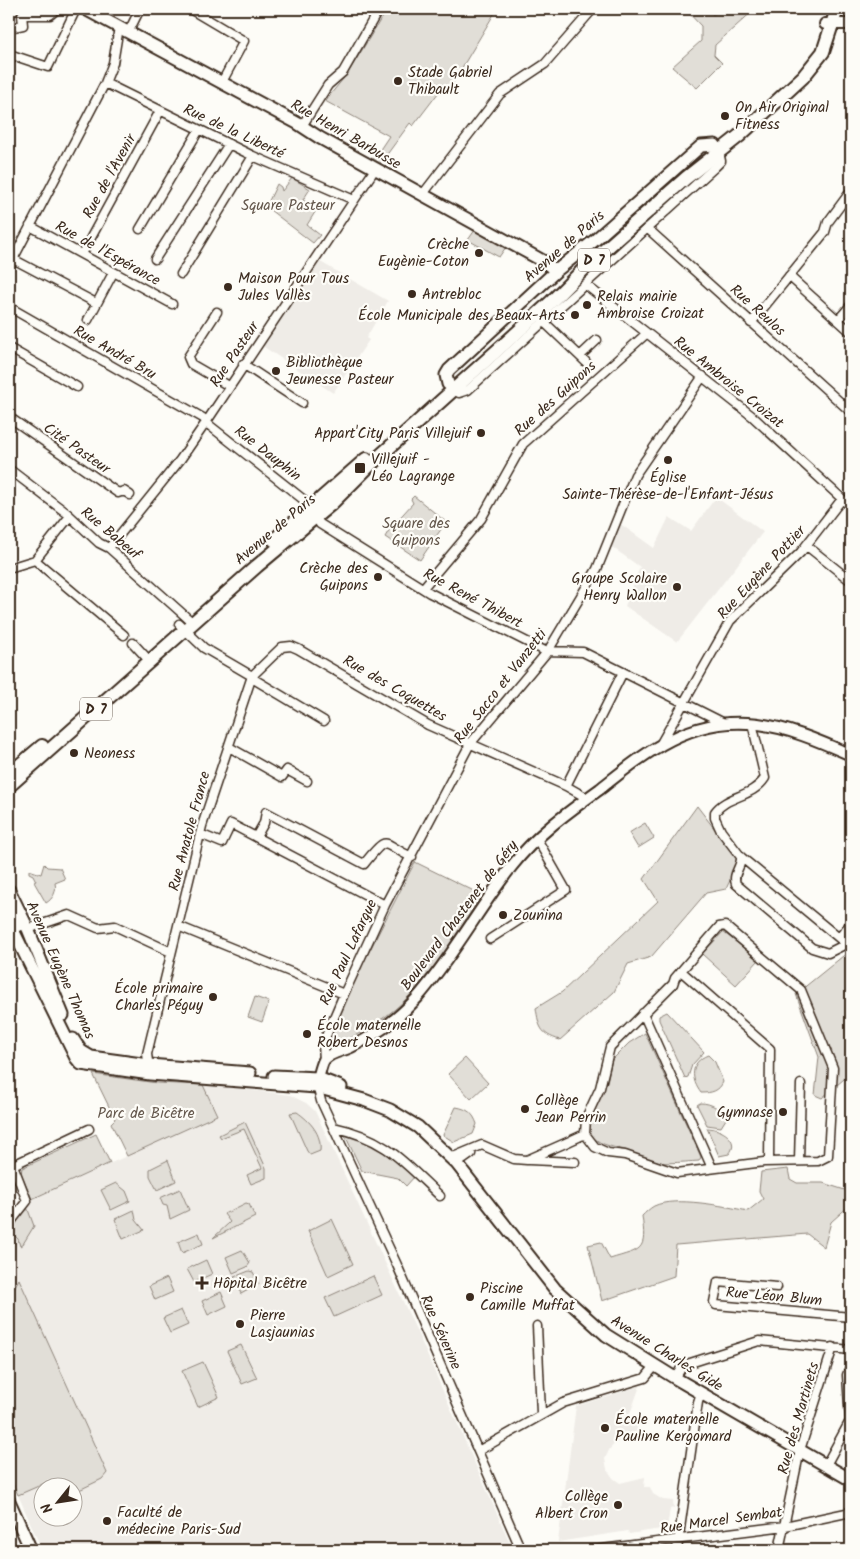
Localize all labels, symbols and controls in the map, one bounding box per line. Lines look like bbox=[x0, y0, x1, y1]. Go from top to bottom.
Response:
place label: Stade Gabriel Thibault bbox=[408, 61, 492, 102]
marker: Stade Gabriel Thibault bbox=[392, 75, 404, 87]
street label: Rue Henri Barbusse bbox=[286, 93, 406, 176]
place label: On Air Original Fitness bbox=[735, 96, 829, 137]
street label: Rue de la Liberté bbox=[179, 98, 290, 167]
marker: On Air Original Fitness bbox=[719, 110, 731, 122]
street label: Rue de l'Avenir bbox=[77, 129, 144, 223]
park label: Square Pasteur bbox=[241, 194, 336, 218]
street label: Avenue de Paris bbox=[519, 204, 611, 289]
street label: Rue de l'Espérance bbox=[50, 215, 165, 293]
place label: Crèche Eugènie-Coton bbox=[378, 233, 469, 274]
marker: Crèche Eugènie-Coton bbox=[473, 247, 485, 259]
road number: D 7 bbox=[578, 248, 610, 272]
place label: Maison Pour Tous Jules Vallès bbox=[238, 267, 350, 308]
street label: Rue Reulos bbox=[724, 279, 791, 343]
marker: Maison Pour Tous Jules Vallès bbox=[222, 281, 234, 293]
place label: Antrebloc bbox=[422, 283, 482, 307]
place label: Relais mairie Ambroise Croizat bbox=[597, 285, 704, 326]
marker: Antrebloc bbox=[406, 288, 418, 300]
marker: Relais mairie Ambroise Croizat bbox=[581, 299, 593, 311]
place label: École Municipale des Beaux-Arts bbox=[358, 304, 566, 328]
marker: École Municipale des Beaux-Arts bbox=[569, 309, 581, 321]
street label: Rue Pasteur bbox=[204, 316, 266, 392]
street label: Rue André Bru bbox=[68, 319, 161, 386]
street label: Rue Ambroise Croizat bbox=[668, 331, 789, 435]
place label: Bibliothèque Jeunesse Pasteur bbox=[286, 351, 395, 392]
street label: Rue des Guipons bbox=[509, 355, 603, 442]
marker: Bibliothèque Jeunesse Pasteur bbox=[270, 365, 282, 377]
street label: Cité Pasteur bbox=[38, 417, 116, 481]
street label: Rue Dauphin bbox=[229, 420, 306, 488]
place label: Appart'City Paris Villejuif bbox=[314, 422, 472, 446]
marker: Appart'City Paris Villejuif bbox=[475, 427, 487, 439]
place label: Villejuif - Léo Lagrange bbox=[371, 448, 455, 489]
marker: Église Sainte-Thérèse-de-l'Enfant-Jésus bbox=[662, 454, 674, 466]
marker: Villejuif - Léo Lagrange bbox=[353, 461, 367, 475]
place label: Église Sainte-Thérèse-de-l'Enfant-Jésus bbox=[563, 466, 774, 507]
street label: Avenue de Paris bbox=[229, 488, 322, 571]
street label: Rue Babeuf bbox=[75, 501, 147, 567]
park label: Square des Guipons bbox=[382, 512, 450, 553]
street label: Rue Eugène Pottier bbox=[712, 519, 812, 625]
place label: Crèche des Guipons bbox=[299, 557, 369, 598]
street label: Rue René Thibert bbox=[418, 562, 527, 635]
place label: Groupe Scolaire Henry Wallon bbox=[571, 567, 667, 608]
marker: Crèche des Guipons bbox=[372, 571, 384, 583]
marker: Groupe Scolaire Henry Wallon bbox=[671, 581, 683, 593]
street label: Rue Sacco et Vanzetti bbox=[448, 623, 554, 749]
street label: Rue des Coquettes bbox=[338, 649, 452, 729]
road number: D 7 bbox=[80, 698, 112, 721]
place label: Neoness bbox=[84, 742, 136, 766]
marker: Neoness bbox=[68, 747, 80, 759]
street label: Rue Anatole France bbox=[162, 768, 218, 894]
street label: Boulevard Chastenet de Géry bbox=[395, 834, 525, 996]
street label: Rue Paul Lafargue bbox=[314, 895, 384, 1010]
street label: Avenue Eugène Thomas bbox=[19, 898, 102, 1044]
place label: Zounina bbox=[513, 904, 563, 928]
marker: Zounina bbox=[497, 909, 509, 921]
place label: École primaire Charles Péguy bbox=[114, 977, 204, 1018]
marker: École primaire Charles Péguy bbox=[207, 991, 219, 1003]
place label: École maternelle Robert Desnos bbox=[317, 1014, 421, 1055]
marker: École maternelle Robert Desnos bbox=[301, 1028, 313, 1040]
place label: Collège Jean Perrin bbox=[535, 1089, 606, 1130]
place label: Gymnase bbox=[717, 1101, 773, 1125]
park label: Parc de Bicêtre bbox=[98, 1102, 195, 1126]
marker: Collège Jean Perrin bbox=[519, 1103, 531, 1115]
marker: Gymnase bbox=[777, 1106, 789, 1118]
place label: Hôpital Bicêtre bbox=[213, 1272, 307, 1296]
marker: Hôpital Bicêtre bbox=[195, 1276, 209, 1290]
place label: Piscine Camille Muffat bbox=[480, 1277, 575, 1318]
street label: Rue Léon Blum bbox=[725, 1281, 823, 1313]
street label: Rue Séverine bbox=[413, 1291, 467, 1374]
marker: Piscine Camille Muffat bbox=[464, 1291, 476, 1303]
place label: Pierre Lasjaunias bbox=[250, 1304, 315, 1345]
street label: Avenue Charles Gide bbox=[605, 1309, 728, 1398]
marker: Pierre Lasjaunias bbox=[234, 1318, 246, 1330]
street label: Rue des Martinets bbox=[772, 1359, 827, 1477]
place label: École maternelle Pauline Kergomard bbox=[615, 1408, 732, 1449]
marker: École maternelle Pauline Kergomard bbox=[599, 1422, 611, 1434]
north arrow bbox=[32, 1476, 82, 1526]
place label: Collège Albert Cron bbox=[535, 1485, 608, 1526]
text: N bbox=[36, 1499, 59, 1517]
marker: Collège Albert Cron bbox=[612, 1499, 624, 1511]
place label: Faculté de médecine Paris-Sud bbox=[117, 1501, 241, 1542]
street label: Rue Marcel Sembat bbox=[659, 1501, 784, 1541]
marker: Faculté de médecine Paris-Sud bbox=[101, 1515, 113, 1527]

